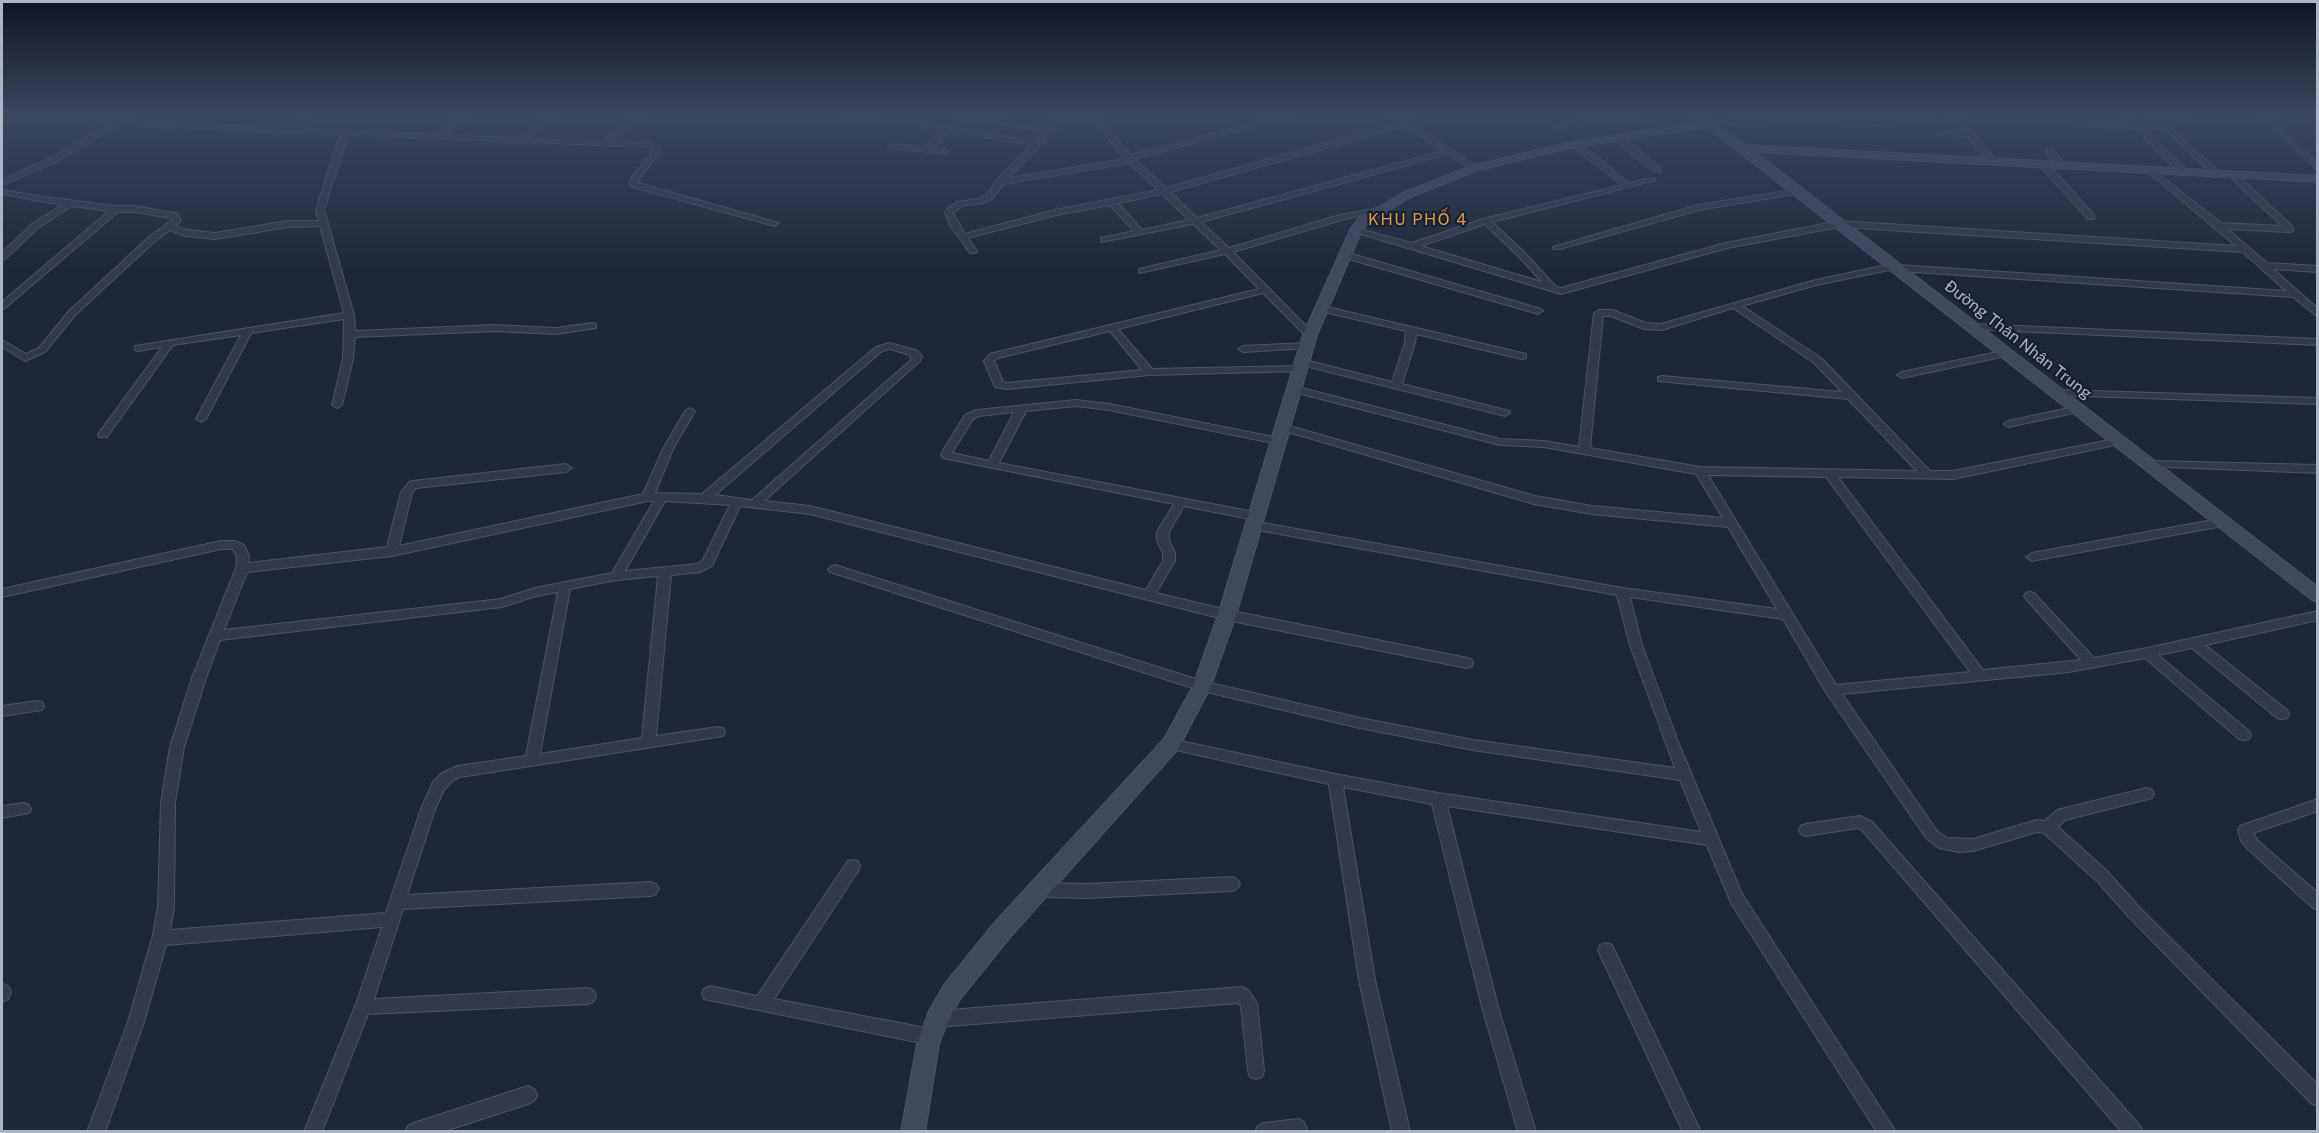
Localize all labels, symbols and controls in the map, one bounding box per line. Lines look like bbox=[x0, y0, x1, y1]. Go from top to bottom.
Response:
district label: KHU PHỐ 4 bbox=[1368, 210, 1468, 230]
street label: Đường Thân Nhân Trung bbox=[1940, 276, 2096, 404]

